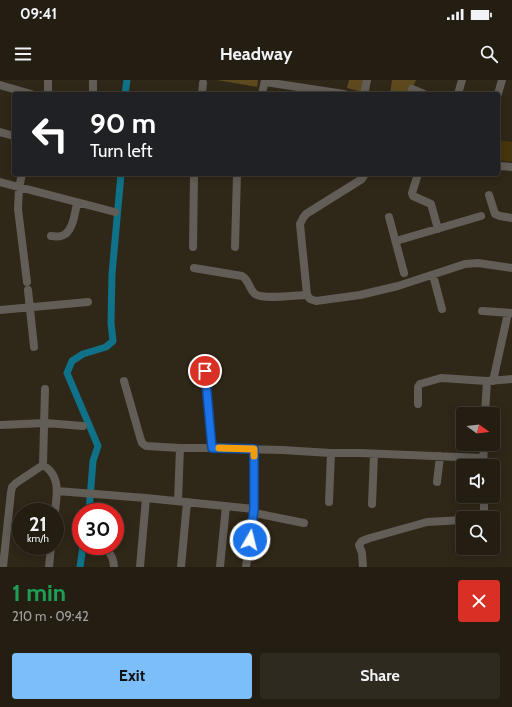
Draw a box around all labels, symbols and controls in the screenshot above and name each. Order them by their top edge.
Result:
text: 09:41 [20,5,57,23]
icon: menu [12,43,34,65]
text: Headway [220,43,292,65]
icon: search [478,43,500,65]
text: 90 m [90,106,156,140]
icon: left [24,108,76,160]
text: Turn left [90,140,153,162]
pin [188,354,222,388]
icon: arrive [194,360,216,382]
north arrow [456,407,500,451]
map controls [456,407,500,555]
button: sound [456,459,500,503]
speed limit sign: 30 [72,503,124,555]
button: search [456,511,500,555]
text: 21 [29,512,47,536]
position arrow [229,519,271,561]
text: km/h [27,532,49,545]
text: 1 min [12,578,66,607]
button: close [458,580,500,622]
text: 210 m · 09:42 [12,608,89,624]
button: Exit [12,653,252,699]
button: Share [260,653,500,699]

